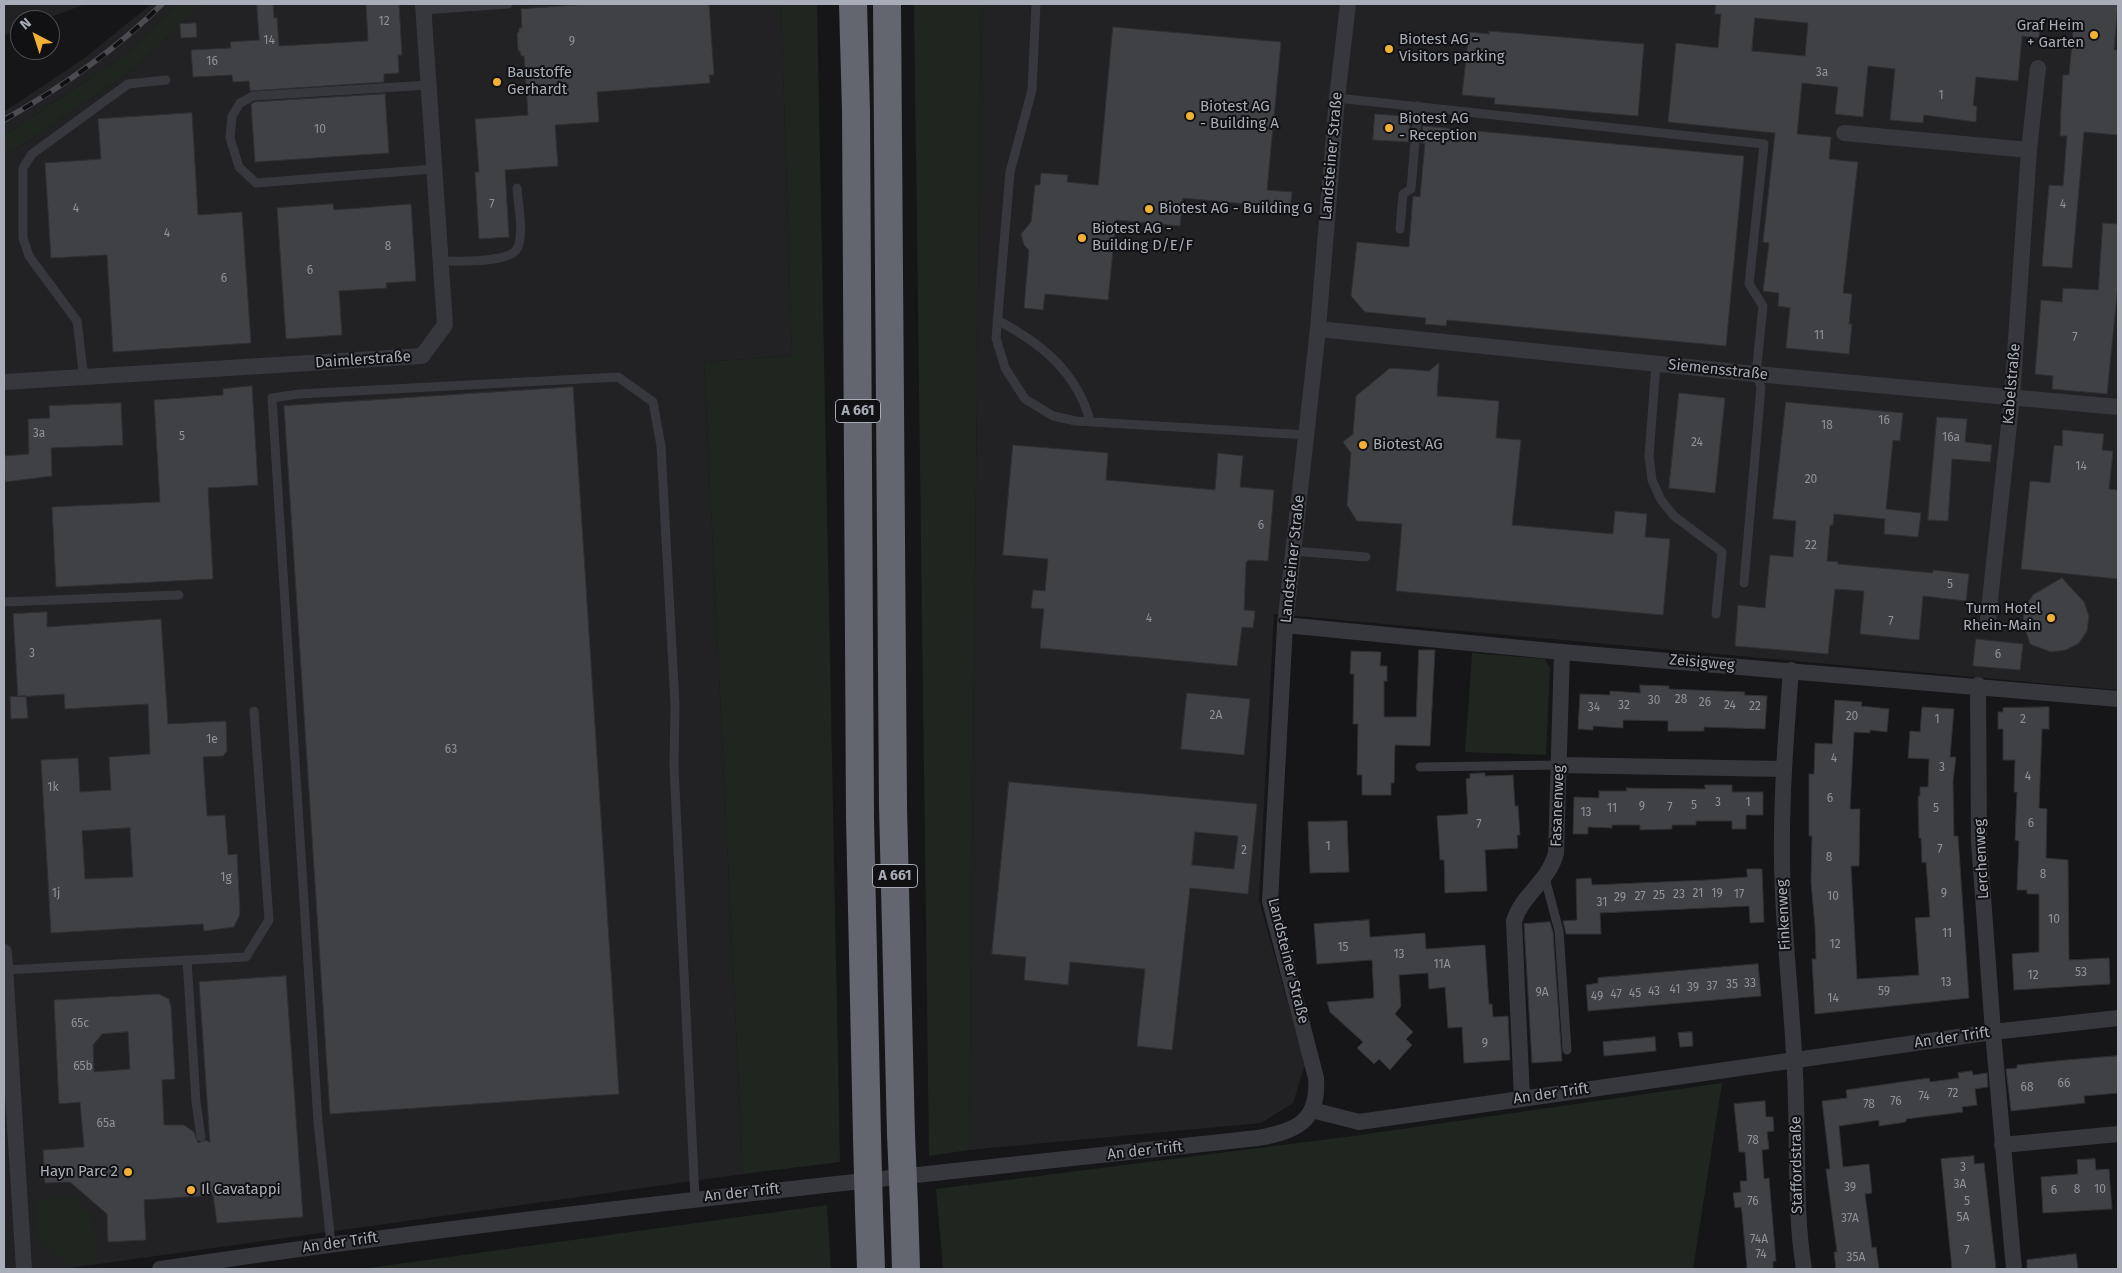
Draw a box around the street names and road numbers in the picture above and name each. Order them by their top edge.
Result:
street label: Landsteiner Straße [1317,91,1347,221]
street label: Kabelstraße [1999,343,2025,425]
street label: Daimlerstraße [315,348,411,372]
street label: Siemensstraße [1667,356,1769,384]
road number: A 661 [836,400,880,422]
street label: Landsteiner Straße [1277,494,1309,624]
street label: Zeisigweg [1669,651,1735,675]
street label: Fasanenweg [1548,765,1568,847]
street label: Lerchenweg [1971,818,1993,900]
road number: A 661 [872,864,918,888]
street label: Finkenweg [1773,879,1795,951]
street label: Landsteiner Straße [1264,896,1312,1026]
street label: An der Trift [1913,1024,1991,1052]
street label: An der Trift [1512,1080,1590,1108]
street label: Staffordstraße [1787,1116,1807,1214]
street label: An der Trift [1106,1138,1184,1164]
street label: An der Trift [703,1180,781,1206]
street label: An der Trift [301,1229,379,1257]

